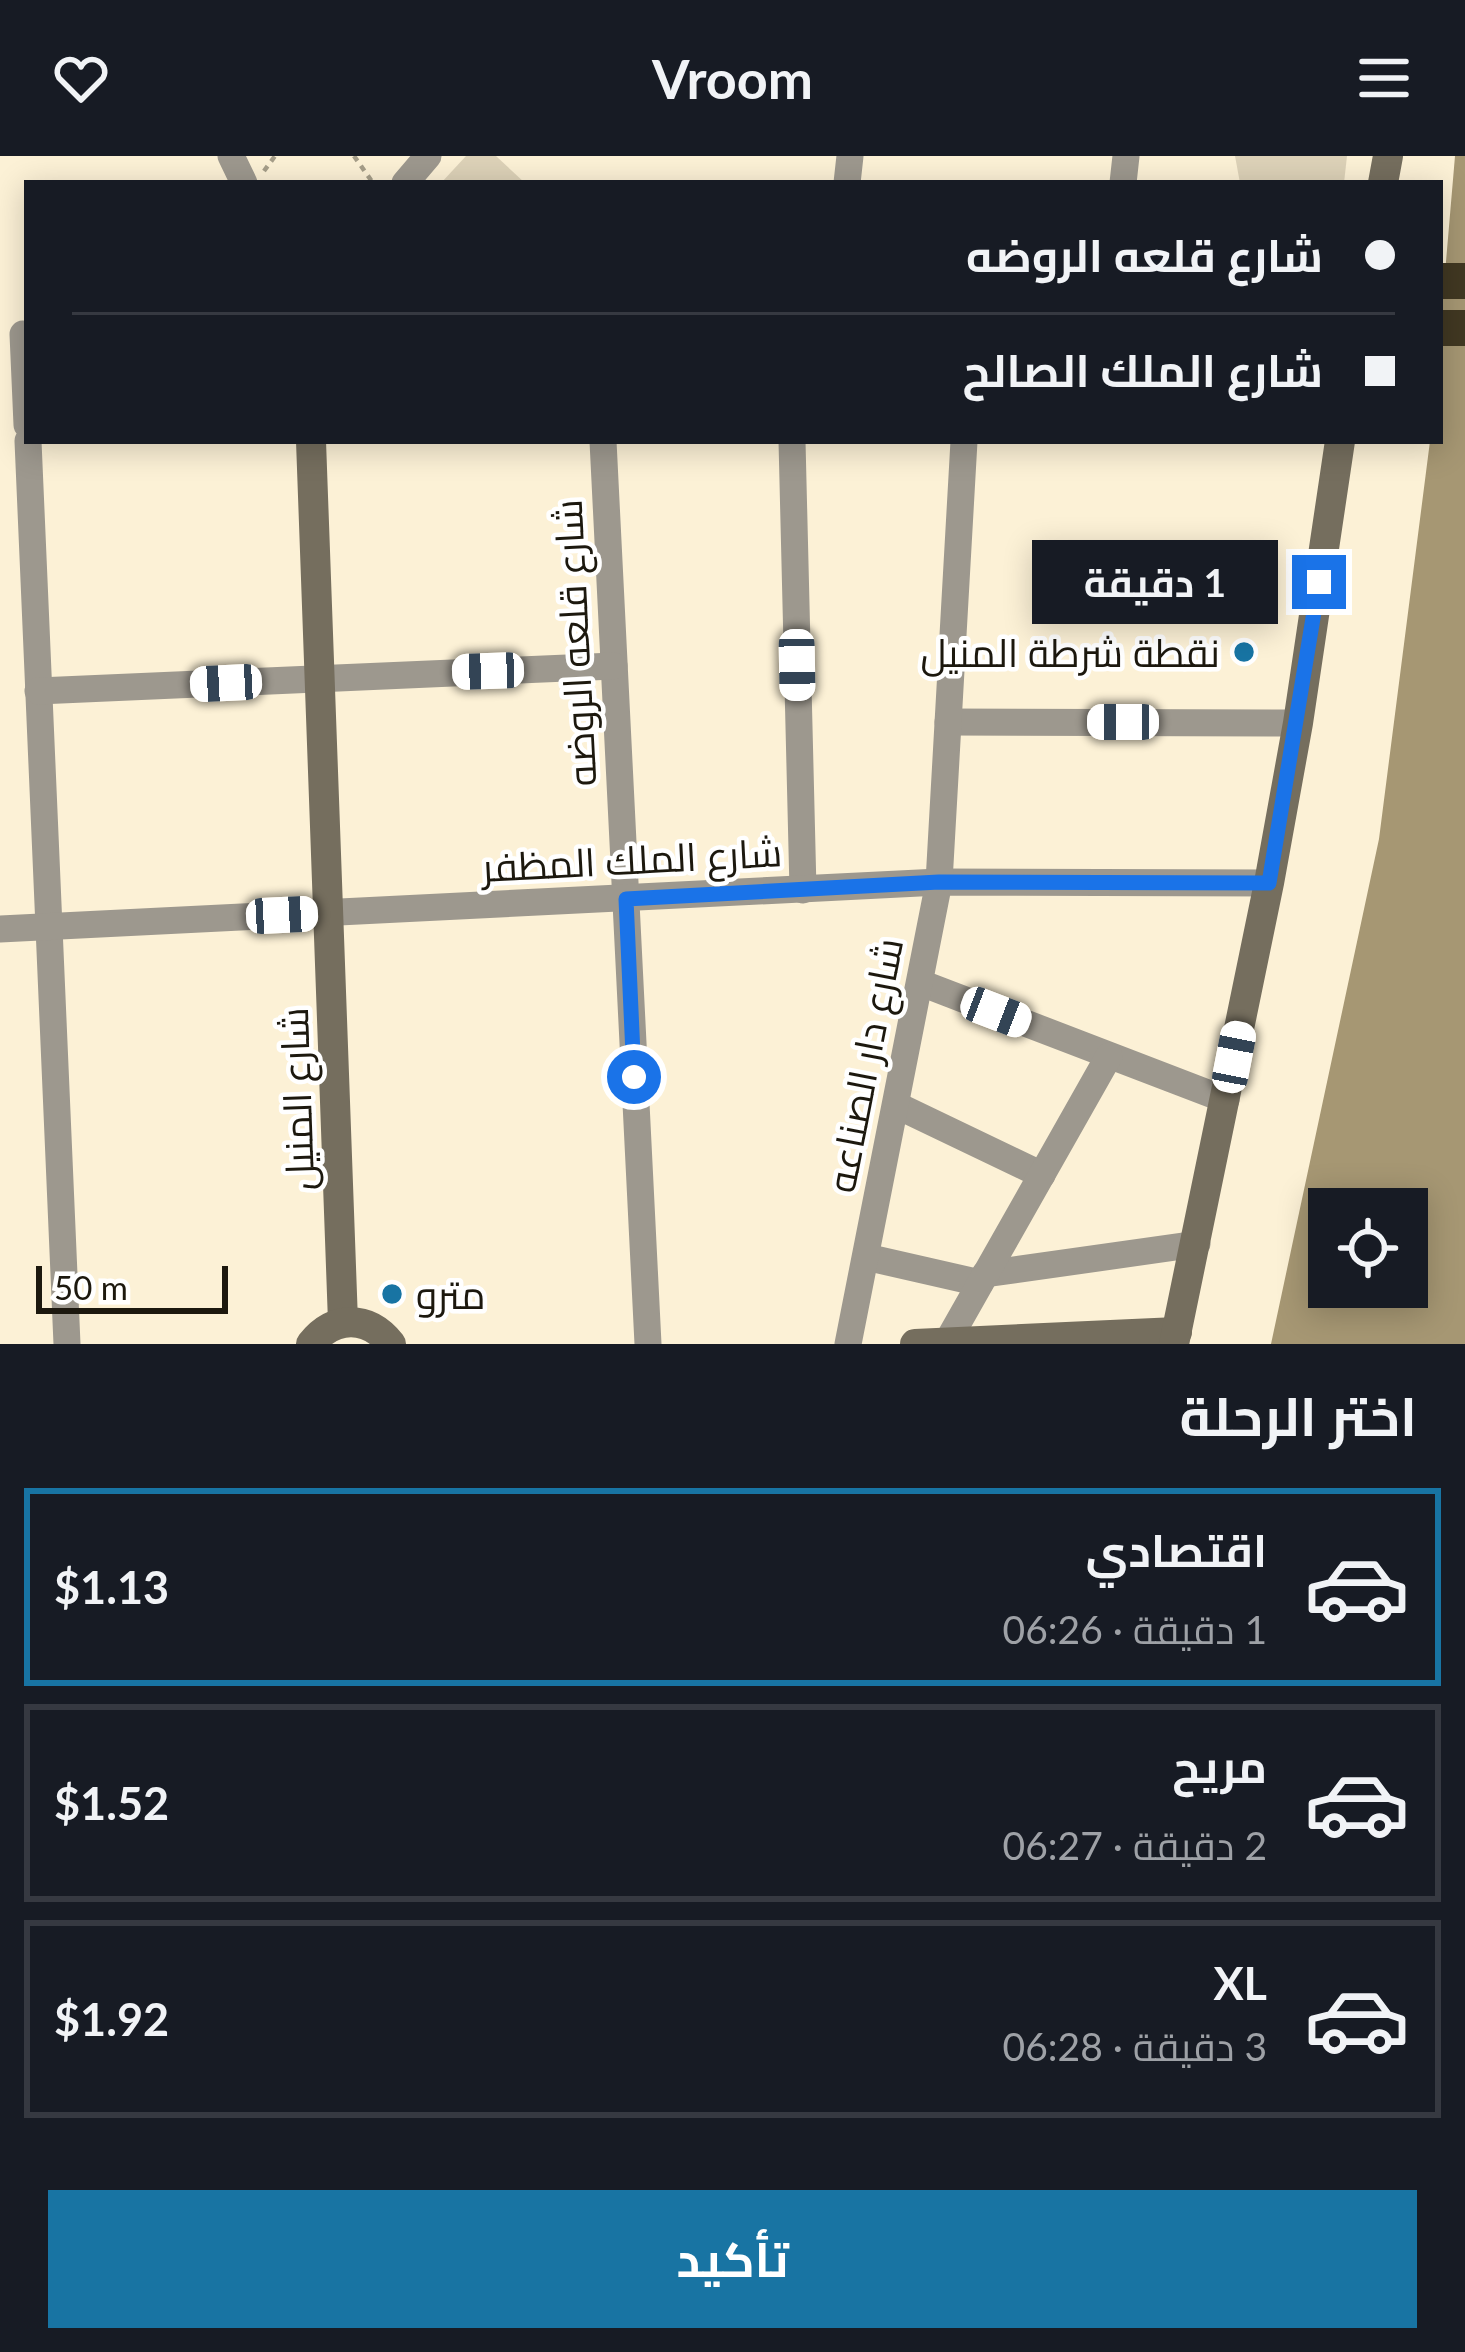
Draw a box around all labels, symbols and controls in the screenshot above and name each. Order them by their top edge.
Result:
icon: heart [48,45,114,111]
icon: menu [1351,45,1417,111]
text: Vroom [652,46,813,111]
text: شارع قلعه الروضه [966,228,1323,282]
text: شارع الملك الصالح [963,343,1323,397]
street label: شارع قلعه الروضه [544,498,609,788]
callout: 1 دقيقة [1031,540,1277,624]
route end [1292,555,1346,609]
text: 1 دقيقة [1084,559,1226,605]
car [778,629,816,701]
place label: نقطة شرطة المنيل [920,629,1220,677]
marker: نقطة شرطة المنيل [1231,639,1257,665]
car [451,652,525,690]
car [189,663,263,703]
car [1087,704,1159,740]
street label: شارع الملك المظفر [479,828,783,895]
car [245,895,319,935]
street label: شارع دار الصناعه [817,934,916,1197]
car [956,982,1036,1042]
street label: شارع المنيل [270,1006,327,1191]
car [1209,1018,1259,1096]
route start [607,1050,661,1104]
map controls [1308,1188,1428,1308]
button: locate [1308,1188,1428,1308]
scale bar [36,1260,228,1313]
text: 50 m [54,1267,128,1307]
place label: مترو [416,1271,485,1318]
marker: مترو [379,1281,405,1307]
text: اختر الرحلة [1179,1383,1417,1448]
text: اقتصادي [1086,1523,1267,1577]
icon: car [1303,1533,1411,1641]
text: $1.13 [54,1560,169,1614]
text: 1 دقيقة · 06:26 [1003,1606,1267,1652]
text: مريح [1172,1739,1267,1793]
icon: car [1303,1749,1411,1857]
text: $1.52 [54,1776,169,1830]
text: 2 دقيقة · 06:27 [1003,1822,1267,1868]
text: XL [1213,1956,1267,2010]
icon: car [1303,1965,1411,2073]
text: $1.92 [54,1992,169,2046]
text: 3 دقيقة · 06:28 [1003,2023,1267,2069]
button: تأكيد [48,2190,1417,2328]

